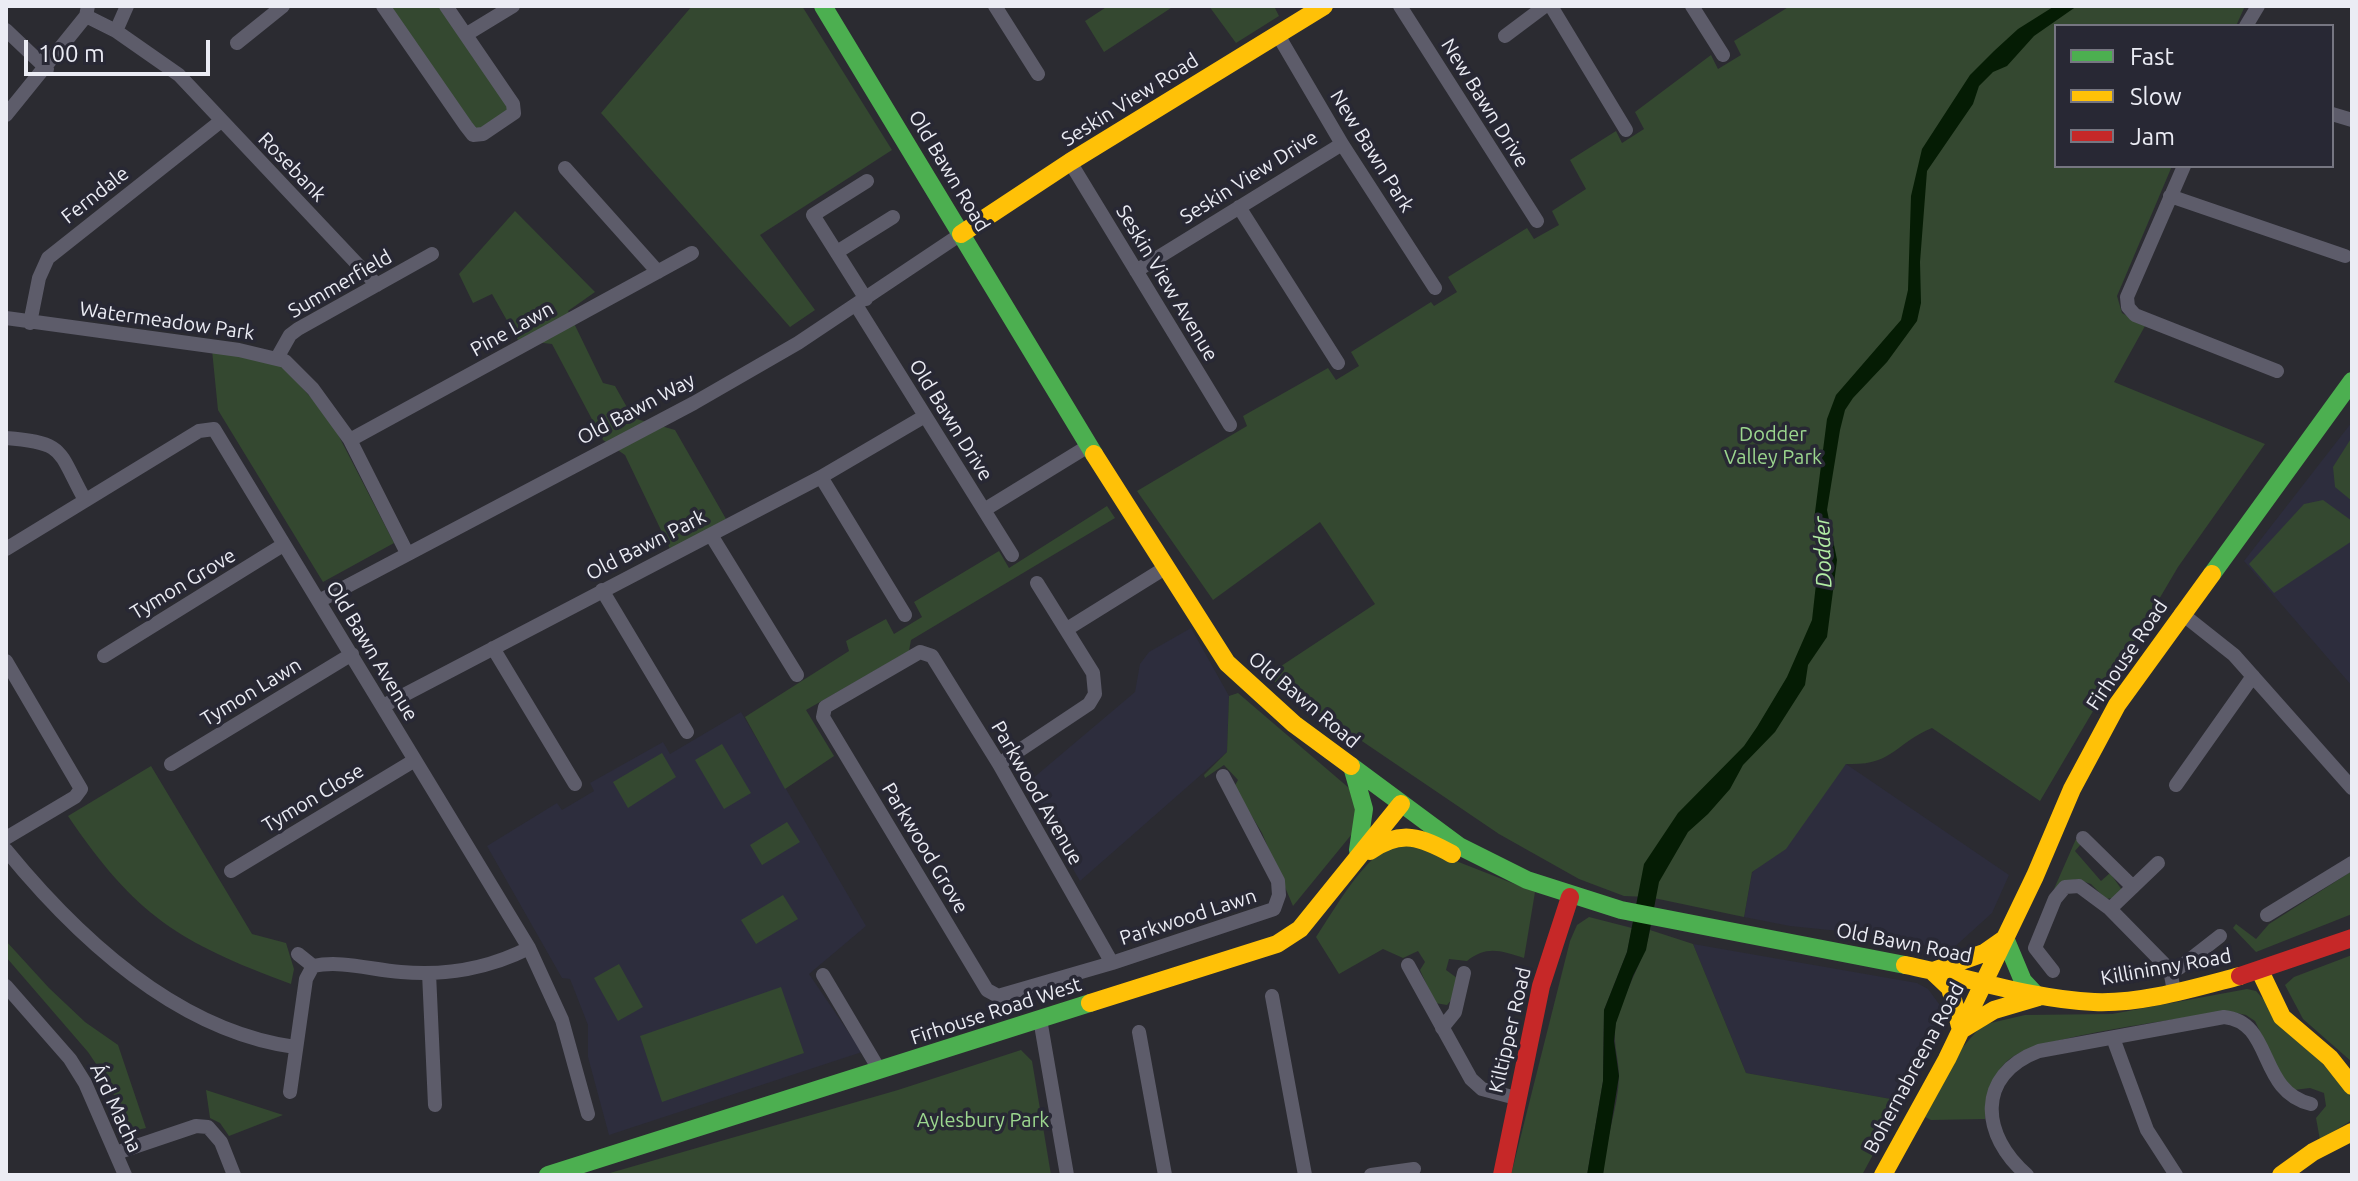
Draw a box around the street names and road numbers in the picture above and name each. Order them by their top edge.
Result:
street label: New Bawn Drive [1436,34,1534,172]
street label: Seskin View Road [1057,48,1203,152]
street label: New Bawn Park [1325,85,1419,217]
street label: Old Bawn Road [903,106,995,236]
street label: Seskin View Drive [1176,125,1322,229]
street label: Rosebank [253,127,331,207]
street label: Ferndale [57,161,133,229]
street label: Seskin View Avenue [1111,201,1223,365]
street label: Summerfield [284,245,396,323]
street label: Pine Lawn [466,296,558,362]
street label: Watermeadow Park [78,297,256,345]
street label: Old Bawn Drive [904,355,998,485]
street label: Old Bawn Way [573,368,699,450]
street label: Old Bawn Park [582,505,710,585]
street label: Tymon Grove [126,543,240,625]
street label: Old Bawn Avenue [321,577,423,725]
street label: Firhouse Road [2081,595,2173,715]
street label: Old Bawn Road [1244,647,1364,753]
street label: Tymon Lawn [196,653,306,731]
street label: Parkwood Avenue [986,717,1088,869]
street label: Tymon Close [258,758,368,838]
street label: Parkwood Grove [877,778,973,918]
street label: Parkwood Lawn [1117,884,1259,950]
street label: Old Bawn Road [1834,918,1974,968]
street label: Killininny Road [2099,944,2233,990]
street label: Kiltipper Road [1484,965,1536,1095]
street label: Firhouse Road West [908,972,1084,1050]
street label: Bohernabreena Road [1859,979,1969,1157]
street label: Árd Macha [85,1060,147,1156]

